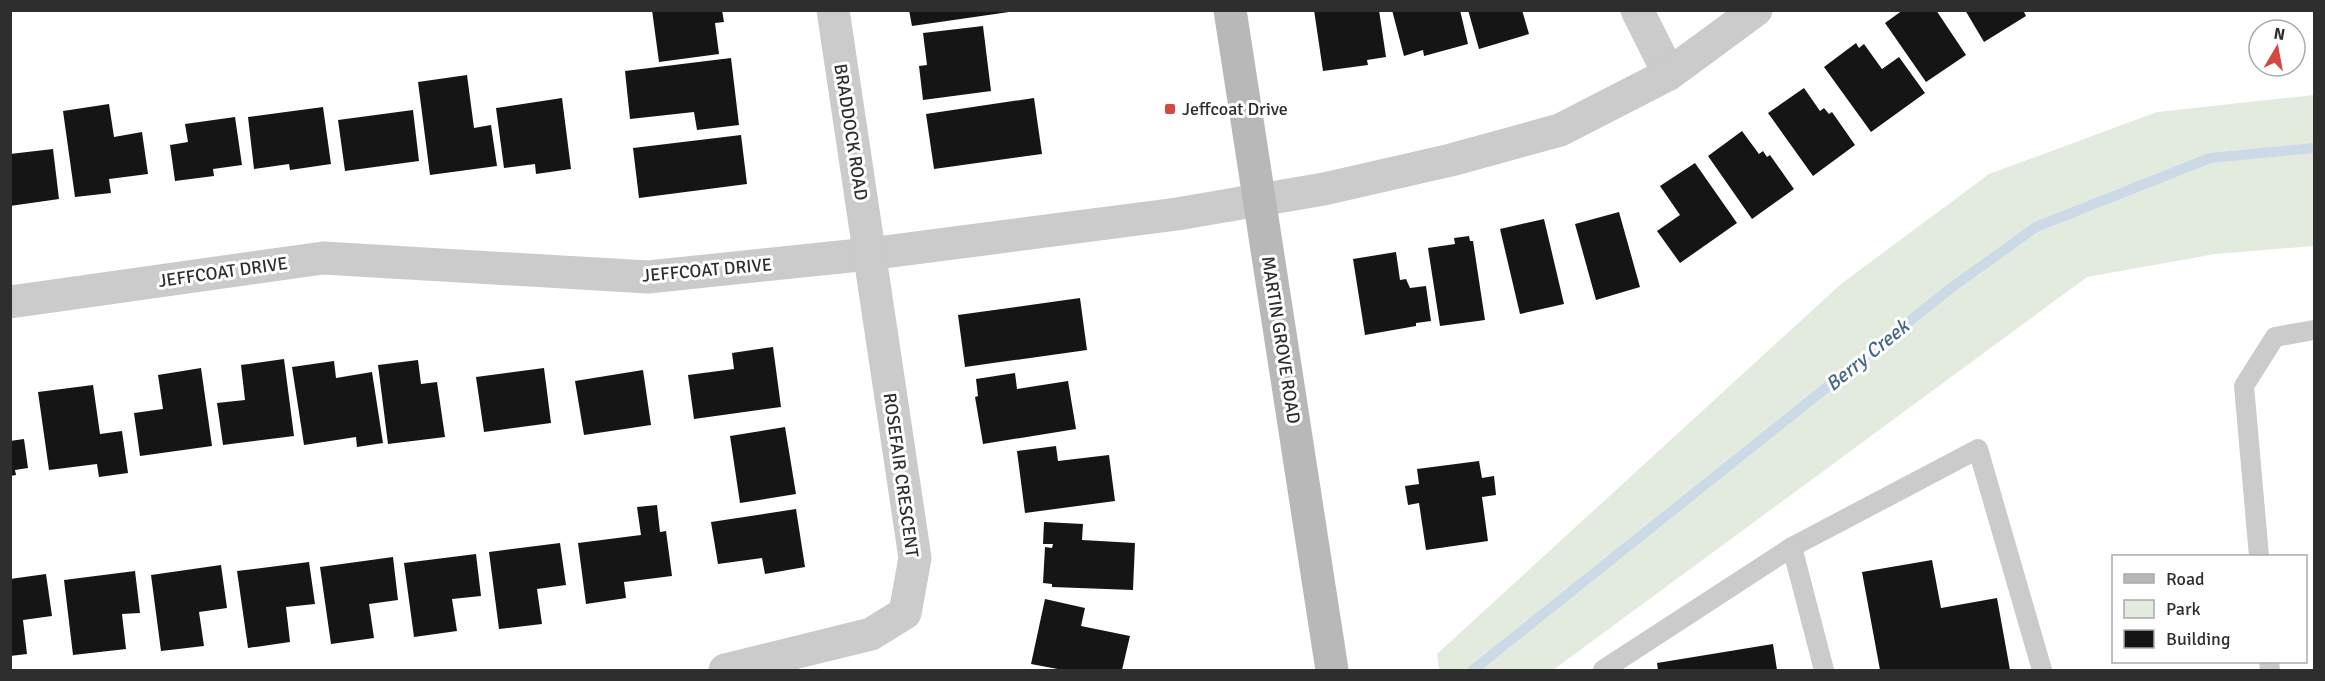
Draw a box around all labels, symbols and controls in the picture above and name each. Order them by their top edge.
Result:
north arrow [2247,18,2307,78]
text: N [2272,23,2287,45]
street label: BRADDOCK ROAD [829,62,873,202]
place label: Jeffcoat Drive [1182,98,1288,120]
marker: Jeffcoat Drive [1163,102,1177,116]
street label: JEFFCOAT DRIVE [157,252,289,292]
street label: JEFFCOAT DRIVE [641,253,773,287]
street label: MARTIN GROVE ROAD [1257,255,1305,425]
water label: Berry Creek [1820,313,1916,397]
street label: ROSEFAIR CRESCENT [879,391,923,559]
legend [2112,555,2307,663]
text: Road [2166,568,2205,590]
text: Park [2166,598,2201,620]
text: Building [2166,628,2230,650]

